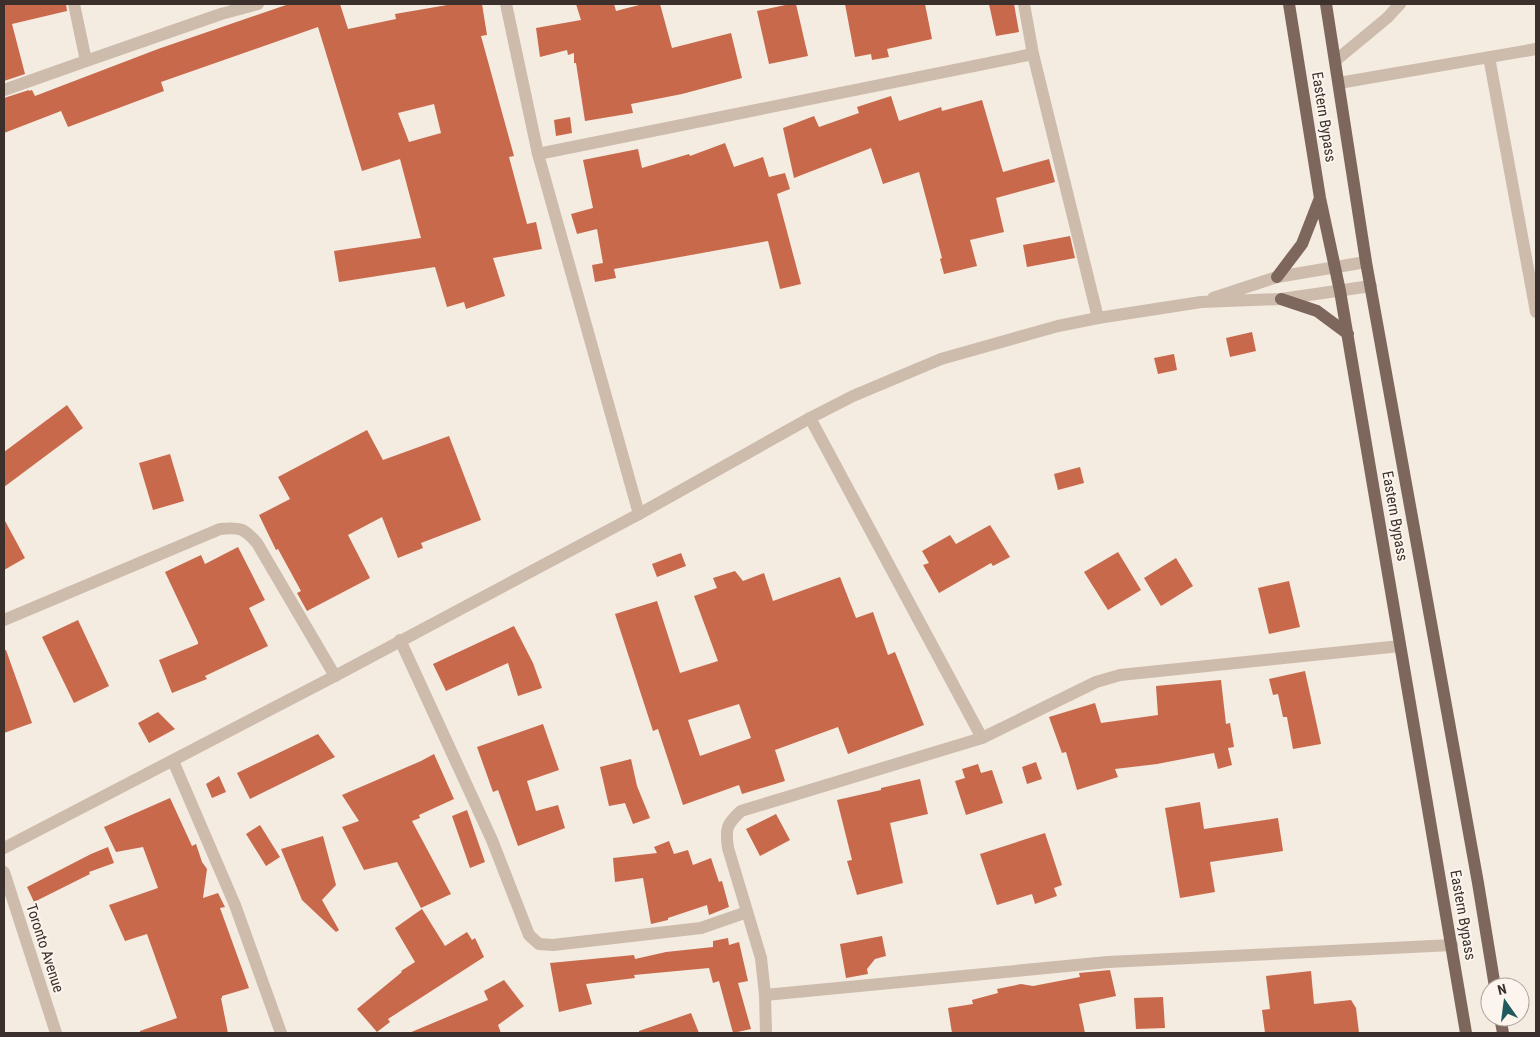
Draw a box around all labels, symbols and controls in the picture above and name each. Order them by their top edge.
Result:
street label: Eastern Bypass [1308,71,1340,163]
street label: Eastern Bypass [1378,470,1412,562]
street label: Eastern Bypass [1446,869,1480,961]
street label: Toronto Avenue [22,901,68,995]
north arrow [1480,977,1530,1027]
text: N [1496,981,1508,998]

